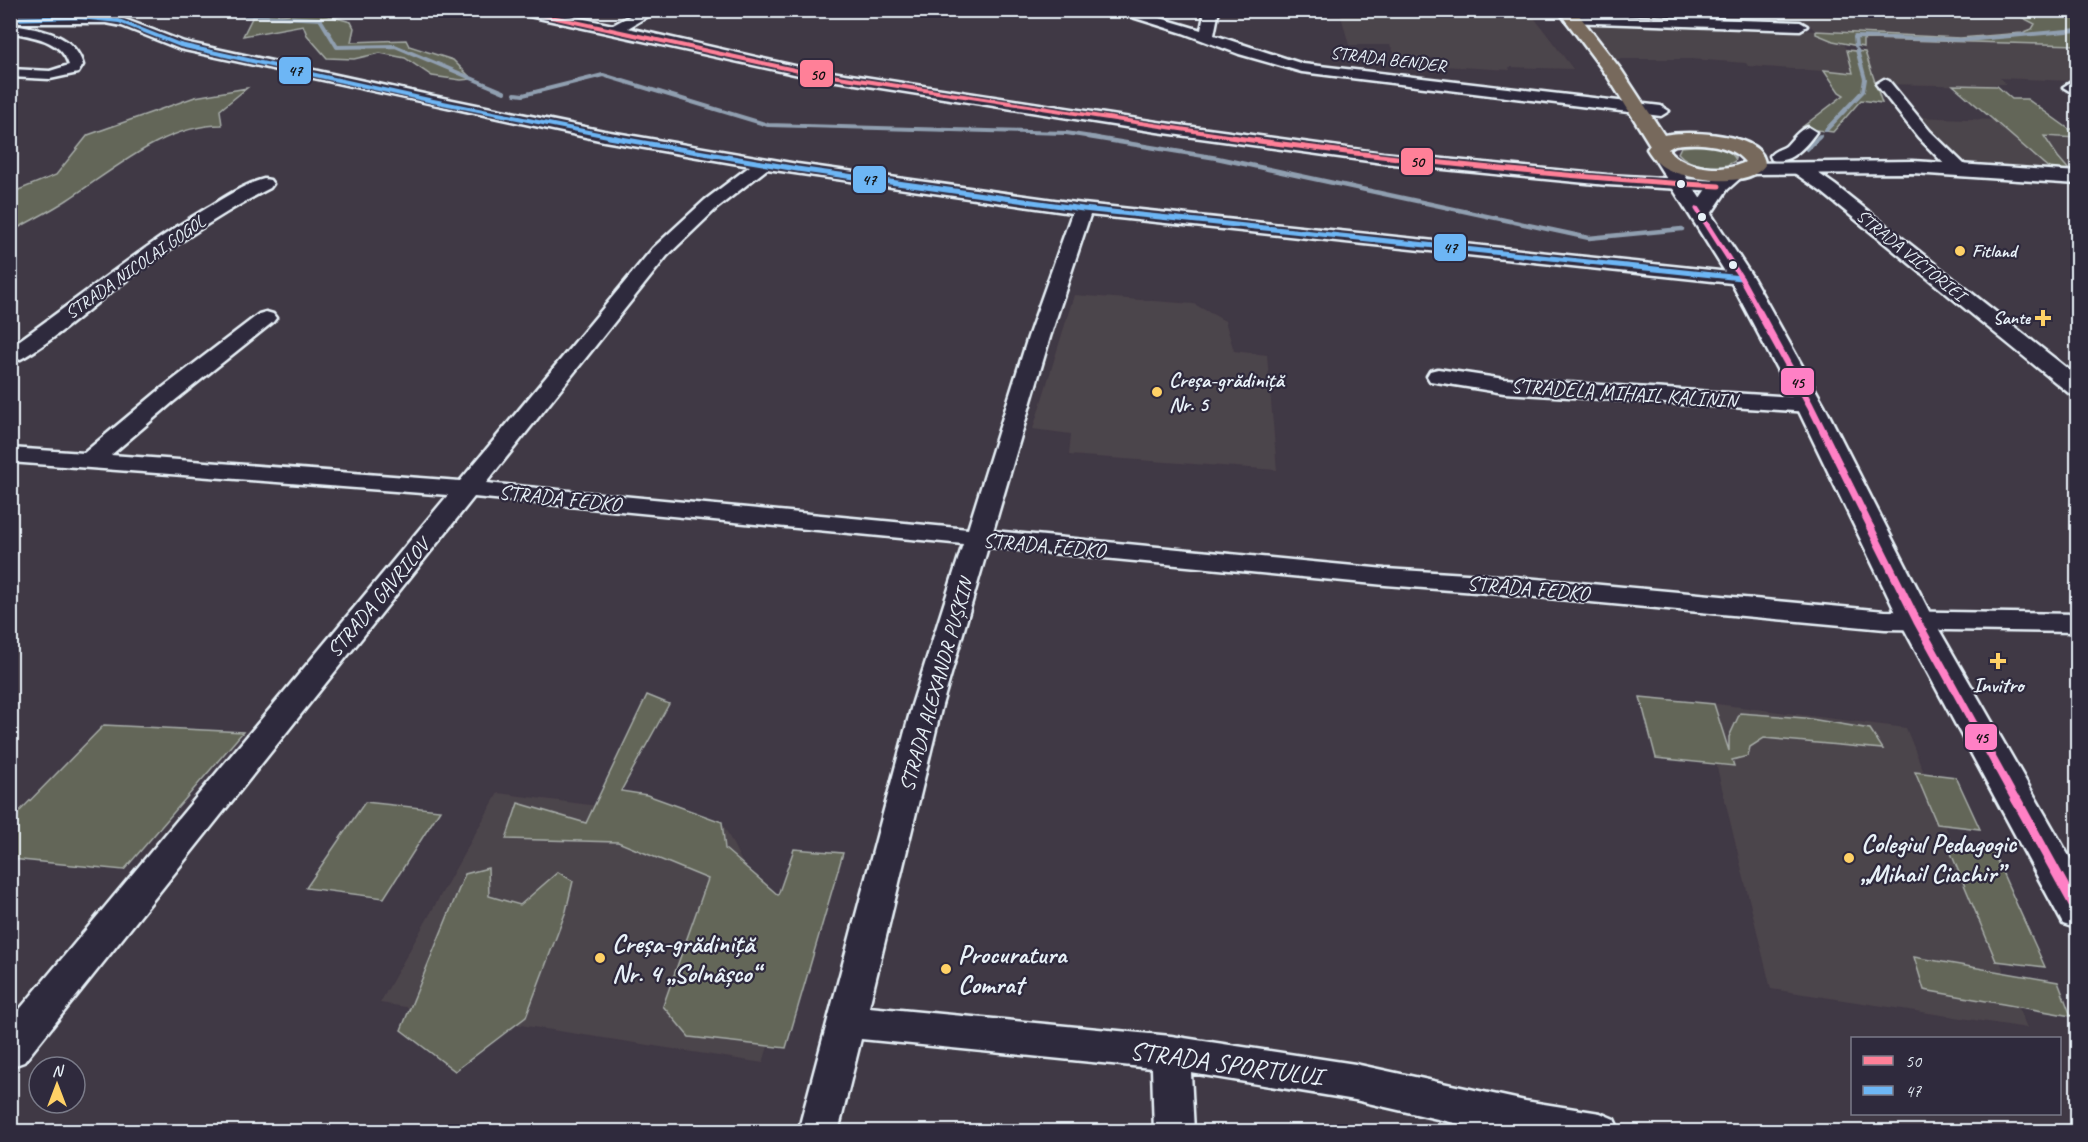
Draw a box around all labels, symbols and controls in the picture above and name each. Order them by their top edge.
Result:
street label: STRADA BENDER [1329,41,1449,77]
line badge: 47 [278,56,312,85]
line badge: 50 [799,59,834,88]
text: 47 [288,61,304,81]
text: 50 [810,65,826,85]
line badge: 50 [1400,147,1434,176]
text: 50 [1410,152,1426,172]
line badge: 47 [852,165,887,194]
text: 47 [862,170,878,190]
unlabelled marker [1675,178,1687,190]
street label: STRADA VICTORIEI [1852,204,1973,308]
street label: STRADA NICOLAI GOGOL [61,210,210,324]
unlabelled marker [1696,211,1708,223]
line badge: 47 [1433,233,1467,262]
text: 47 [1443,238,1459,258]
place label: Fitland [1972,240,2019,262]
marker: Fitland [1953,244,1967,258]
unlabelled marker [1727,259,1739,271]
place label: Sante [1993,307,2032,329]
marker: Sante [2034,309,2052,327]
place label: Creșa-grădiniță Nr. 5 [1169,367,1286,417]
line badge: 45 [1780,367,1815,396]
street label: STRADELA MIHAIL KALININ [1510,372,1741,414]
text: 45 [1790,373,1806,393]
marker: Creșa-grădiniță Nr. 5 [1150,385,1164,399]
street label: STRADA FEDKO [498,479,625,518]
street label: STRADA FEDKO [982,527,1109,564]
street label: STRADA GAVRILOV [321,531,437,662]
street label: STRADA FEDKO [1466,570,1593,607]
street label: STRADA ALEXANDR PUȘKIN [893,573,980,794]
marker: Invitro [1989,652,2007,670]
place label: Invitro [1972,672,2026,698]
line badge: 45 [1964,723,1998,751]
text: 45 [1974,728,1990,748]
place label: Colegiul Pedagogic „Mihail Ciachir” [1861,827,2018,890]
marker: Colegiul Pedagogic „Mihail Ciachir” [1842,851,1856,865]
place label: Creșa-grădiniță Nr. 4 „Solnâșco“ [612,927,765,990]
place label: Procuratura Comrat [958,938,1069,1001]
marker: Creșa-grădiniță Nr. 4 „Solnâșco“ [593,951,607,965]
marker: Procuratura Comrat [939,962,953,976]
street label: STRADA SPORTULUI [1128,1034,1329,1094]
legend [1851,1037,2061,1115]
text: 50 [1905,1050,1923,1072]
north arrow [27,1055,87,1115]
text: N [52,1061,65,1081]
text: 47 [1905,1080,1922,1102]

